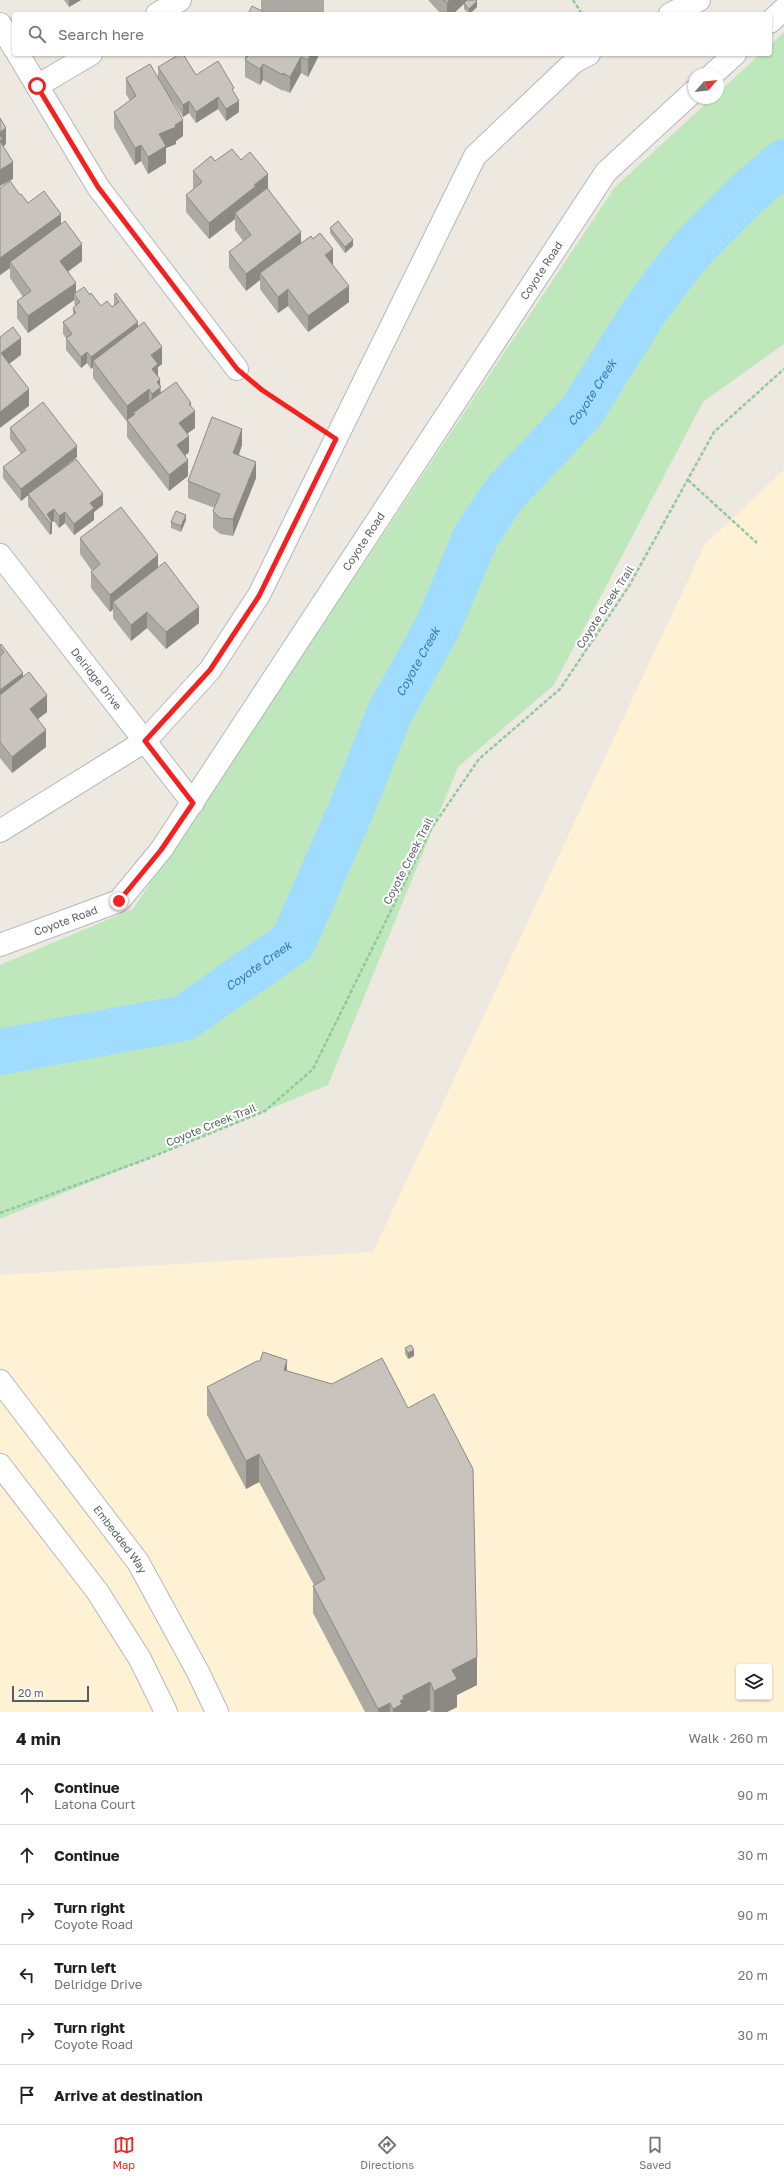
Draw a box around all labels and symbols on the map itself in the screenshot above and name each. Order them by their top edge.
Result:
north arrow [688,68,724,104]
route start [28,77,46,95]
street label: Coyote Road [517,239,565,302]
water label: Coyote Creek [564,355,620,429]
street label: Coyote Road [339,510,387,573]
street label: Coyote Creek Trail [573,563,636,651]
water label: Coyote Creek [392,623,444,699]
street label: Delridge Drive [69,645,125,712]
street label: Coyote Creek Trail [380,815,435,906]
route end [110,892,128,910]
street label: Coyote Road [32,903,99,938]
water label: Coyote Creek [222,937,295,994]
street label: Coyote Creek Trail [164,1100,258,1149]
street label: Embedded Way [91,1503,150,1575]
scale bar [12,1684,89,1703]

